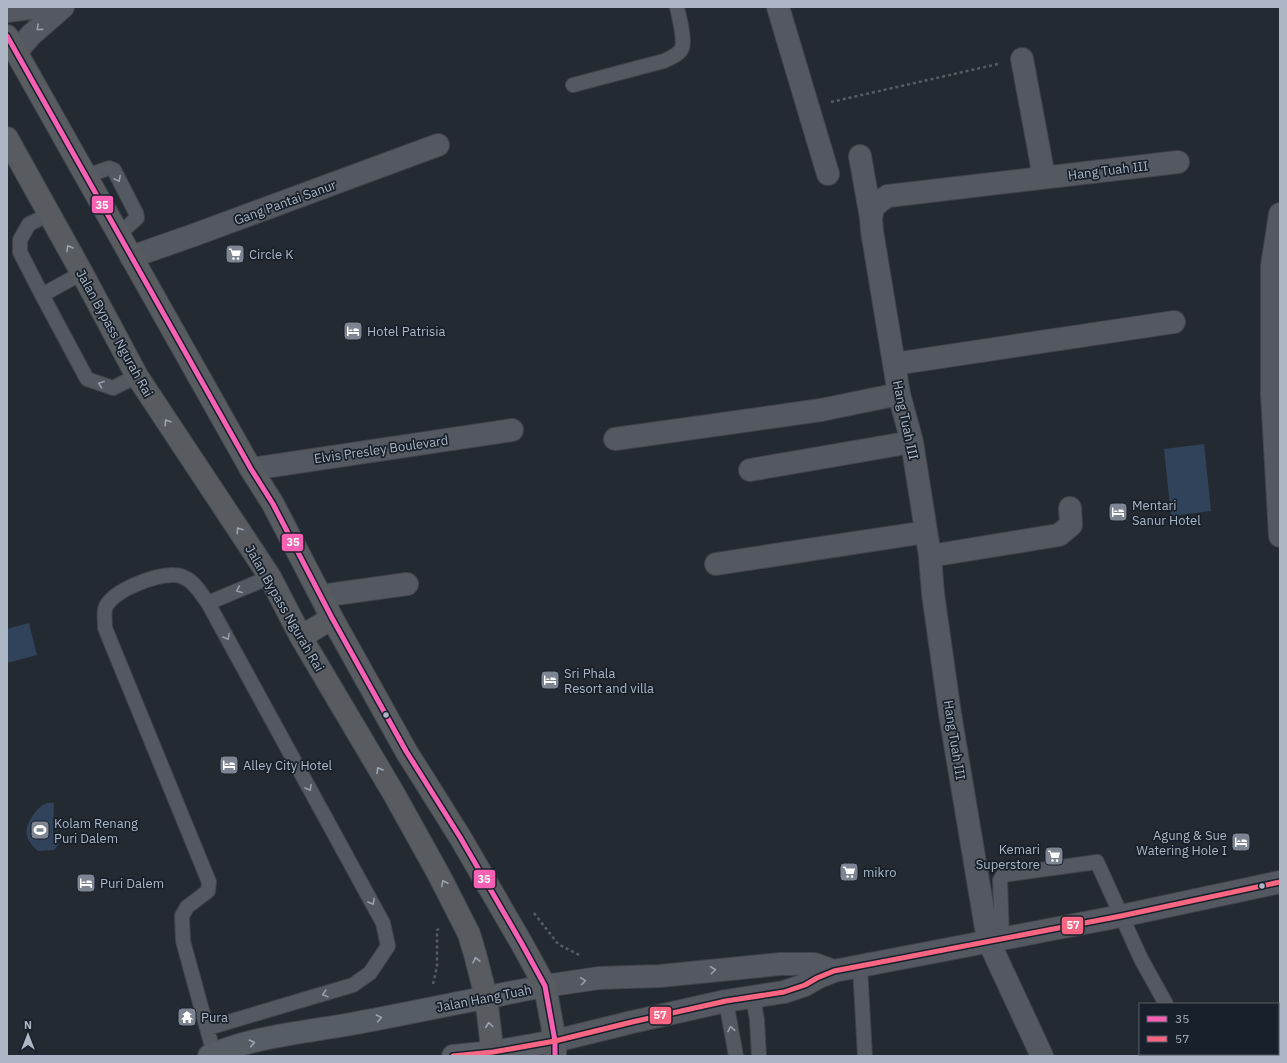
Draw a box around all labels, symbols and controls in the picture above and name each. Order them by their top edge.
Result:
one-way arrow [36,24,43,31]
street label: Hang Tuah III [1067,157,1149,184]
one-way arrow [114,174,121,182]
street label: Gang Pantai Sanur [232,176,339,229]
line badge: 35 [91,195,114,214]
text: 35 [95,198,109,212]
supermarket icon: Circle K [224,243,246,265]
one-way arrow [66,245,73,252]
place label: Circle K [249,246,294,263]
street label: Jalan Bypass Ngurah Rai [72,266,157,400]
hotel icon: Hotel Patrisia [342,320,364,342]
place label: Hotel Patrisia [367,323,446,340]
street label: Hang Tuah III [889,379,922,461]
one-way arrow [98,380,105,388]
one-way arrow [164,419,172,426]
street label: Elvis Presley Boulevard [313,432,449,467]
place label: Mentari Sanur Hotel [1132,497,1201,529]
hotel icon: Mentari Sanur Hotel [1107,501,1129,523]
one-way arrow [236,527,244,534]
line badge: 35 [281,533,304,552]
text: 35 [286,535,300,549]
street label: Jalan Bypass Ngurah Rai [241,542,328,675]
one-way arrow [235,585,242,593]
one-way arrow [222,633,229,640]
place label: Sri Phala Resort and villa [564,665,654,697]
hotel icon: Sri Phala Resort and villa [539,669,561,691]
street label: Hang Tuah III [940,699,969,781]
unlabelled marker [381,710,391,720]
hotel icon: Alley City Hotel [218,754,240,776]
place label: Alley City Hotel [243,757,333,774]
one-way arrow [377,767,384,774]
one-way arrow [305,783,312,791]
place label: Kolam Renang Puri Dalem [54,815,138,847]
sports icon: Kolam Renang Puri Dalem [29,819,51,841]
place label: Agung & Sue Watering Hole I [1136,827,1227,859]
hotel icon: Agung & Sue Watering Hole I [1230,831,1252,853]
place label: Kemari Superstore [976,841,1040,873]
supermarket icon: Kemari Superstore [1043,845,1065,867]
supermarket icon: mikro [838,861,860,883]
place label: mikro [863,864,896,881]
line badge: 35 [473,869,496,889]
hotel icon: Puri Dalem [75,872,97,894]
text: 35 [477,872,491,886]
place label: Puri Dalem [100,875,164,892]
one-way arrow [441,880,448,887]
unlabelled marker [1257,881,1267,891]
one-way arrow [367,897,374,905]
line badge: 57 [1061,916,1084,935]
text: 57 [1066,918,1080,932]
one-way arrow [473,956,481,963]
one-way arrow [710,966,716,975]
one-way arrow [580,977,586,986]
street label: Jalan Hang Tuah [435,981,533,1016]
one-way arrow [322,989,329,998]
legend [1139,1003,1279,1055]
temple icon: Pura [176,1006,198,1028]
line badge: 57 [649,1006,672,1025]
text: 57 [653,1008,667,1022]
place label: Pura [201,1009,228,1026]
text: 35 [1175,1011,1189,1026]
north arrow [8,1015,48,1055]
one-way arrow [376,1015,383,1023]
text: N [24,1018,32,1032]
one-way arrow [485,1022,494,1028]
one-way arrow [728,1025,736,1032]
text: 57 [1175,1031,1189,1046]
one-way arrow [249,1039,255,1047]

